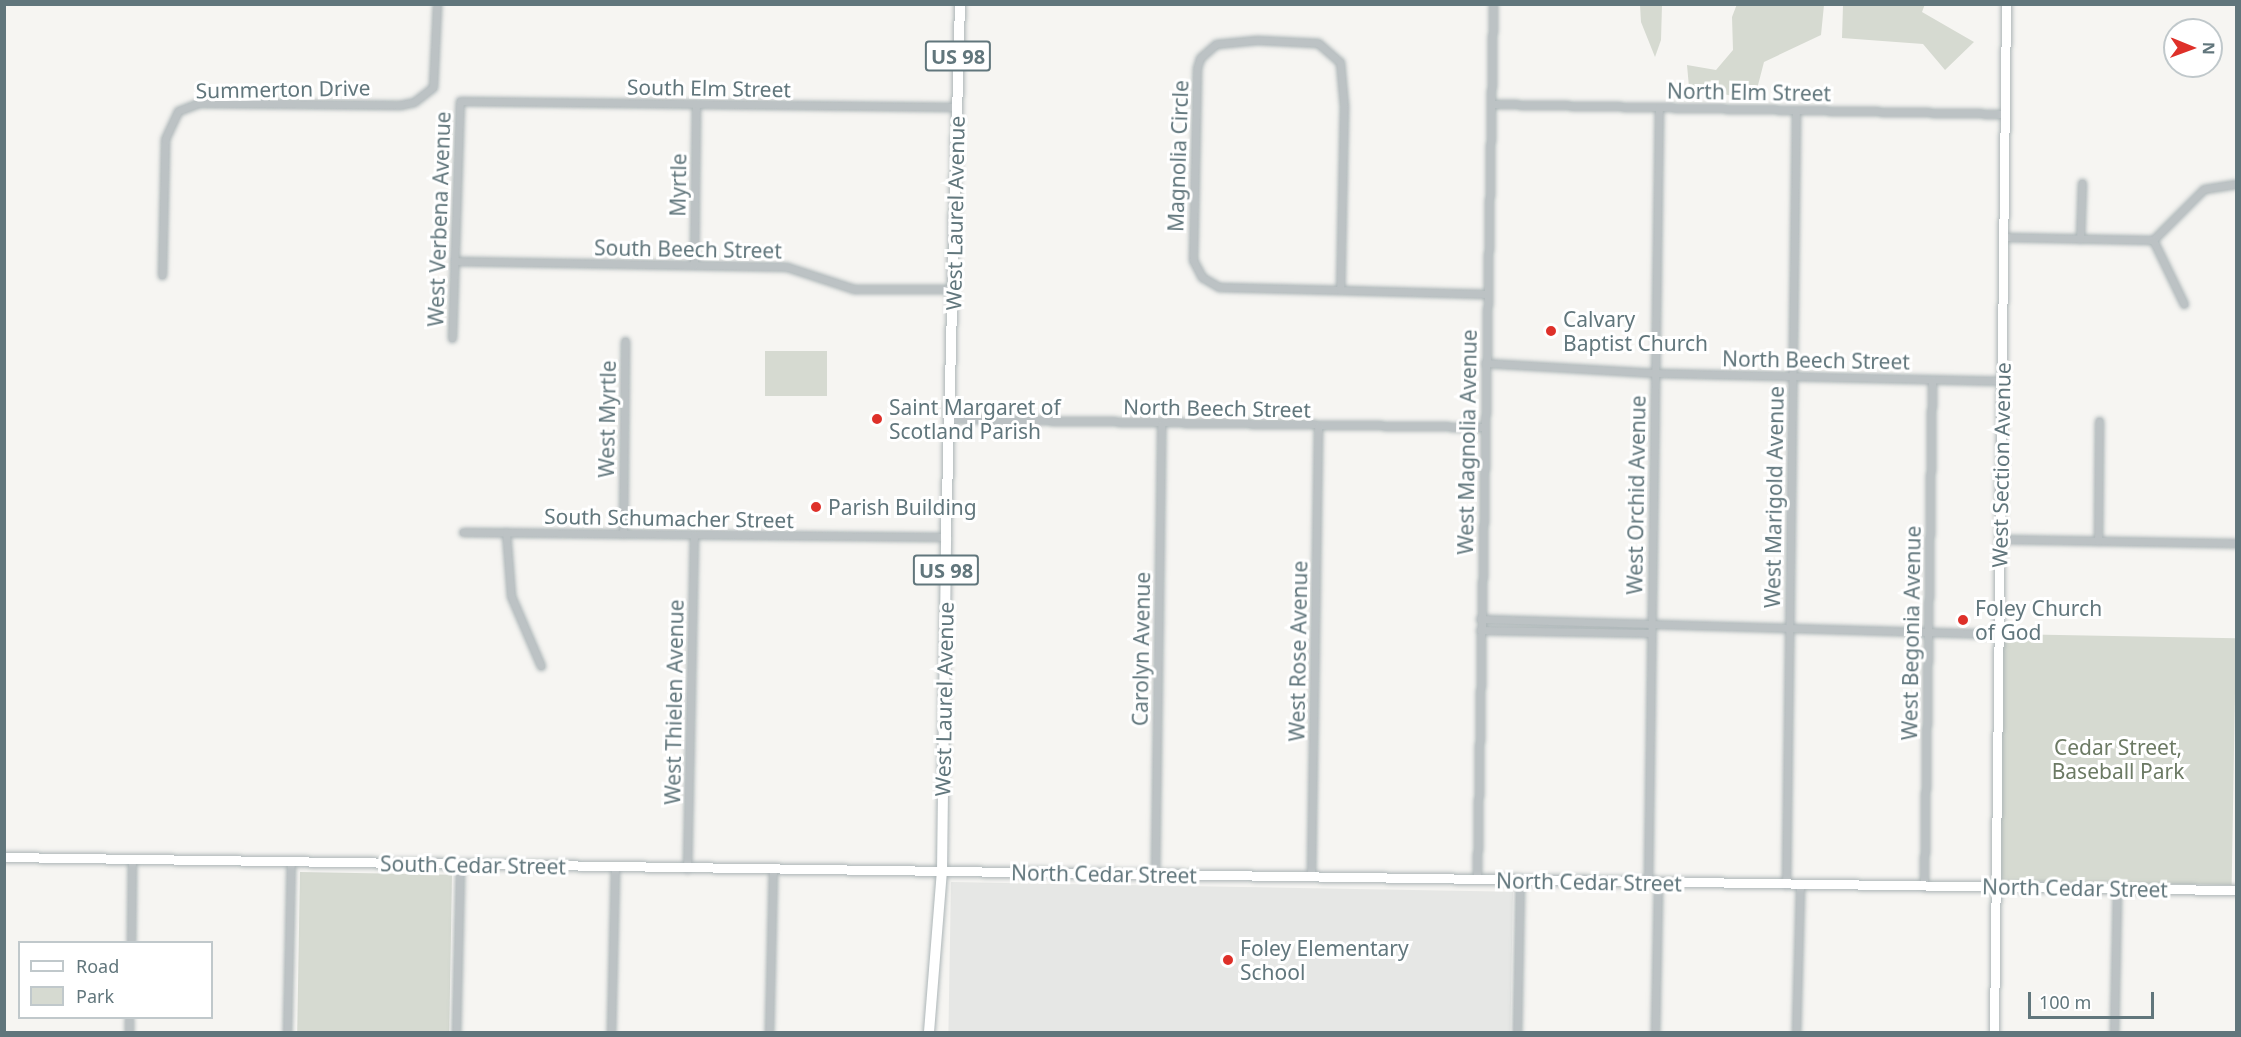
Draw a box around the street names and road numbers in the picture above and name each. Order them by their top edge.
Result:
road number: US 98 [924,39,992,73]
street label: South Elm Street [627,74,791,102]
street label: Summerton Drive [195,75,371,103]
street label: North Elm Street [1667,78,1831,106]
street label: Magnolia Circle [1163,80,1193,232]
street label: West Verbena Avenue [423,111,455,327]
street label: West Laurel Avenue [941,116,969,310]
street label: Myrtle [665,153,691,217]
street label: South Beech Street [594,235,782,263]
street label: West Magnolia Avenue [1452,329,1482,555]
street label: North Beech Street [1722,346,1910,374]
street label: West Myrtle [593,360,621,478]
street label: West Section Avenue [1987,362,2015,568]
street label: West Marigold Avenue [1759,386,1789,608]
street label: North Beech Street [1123,394,1311,422]
street label: West Orchid Avenue [1622,395,1650,595]
street label: South Schumacher Street [544,503,794,533]
street label: West Begonia Avenue [1897,526,1925,740]
road number: US 98 [912,553,980,587]
street label: West Rose Avenue [1284,560,1312,742]
street label: Carolyn Avenue [1127,572,1155,726]
street label: West Thielen Avenue [660,599,688,805]
street label: West Laurel Avenue [930,602,958,796]
street label: South Cedar Street [380,851,566,879]
street label: North Cedar Street [1011,860,1197,888]
street label: North Cedar Street [1496,868,1682,896]
street label: North Cedar Street [1982,874,2168,902]

